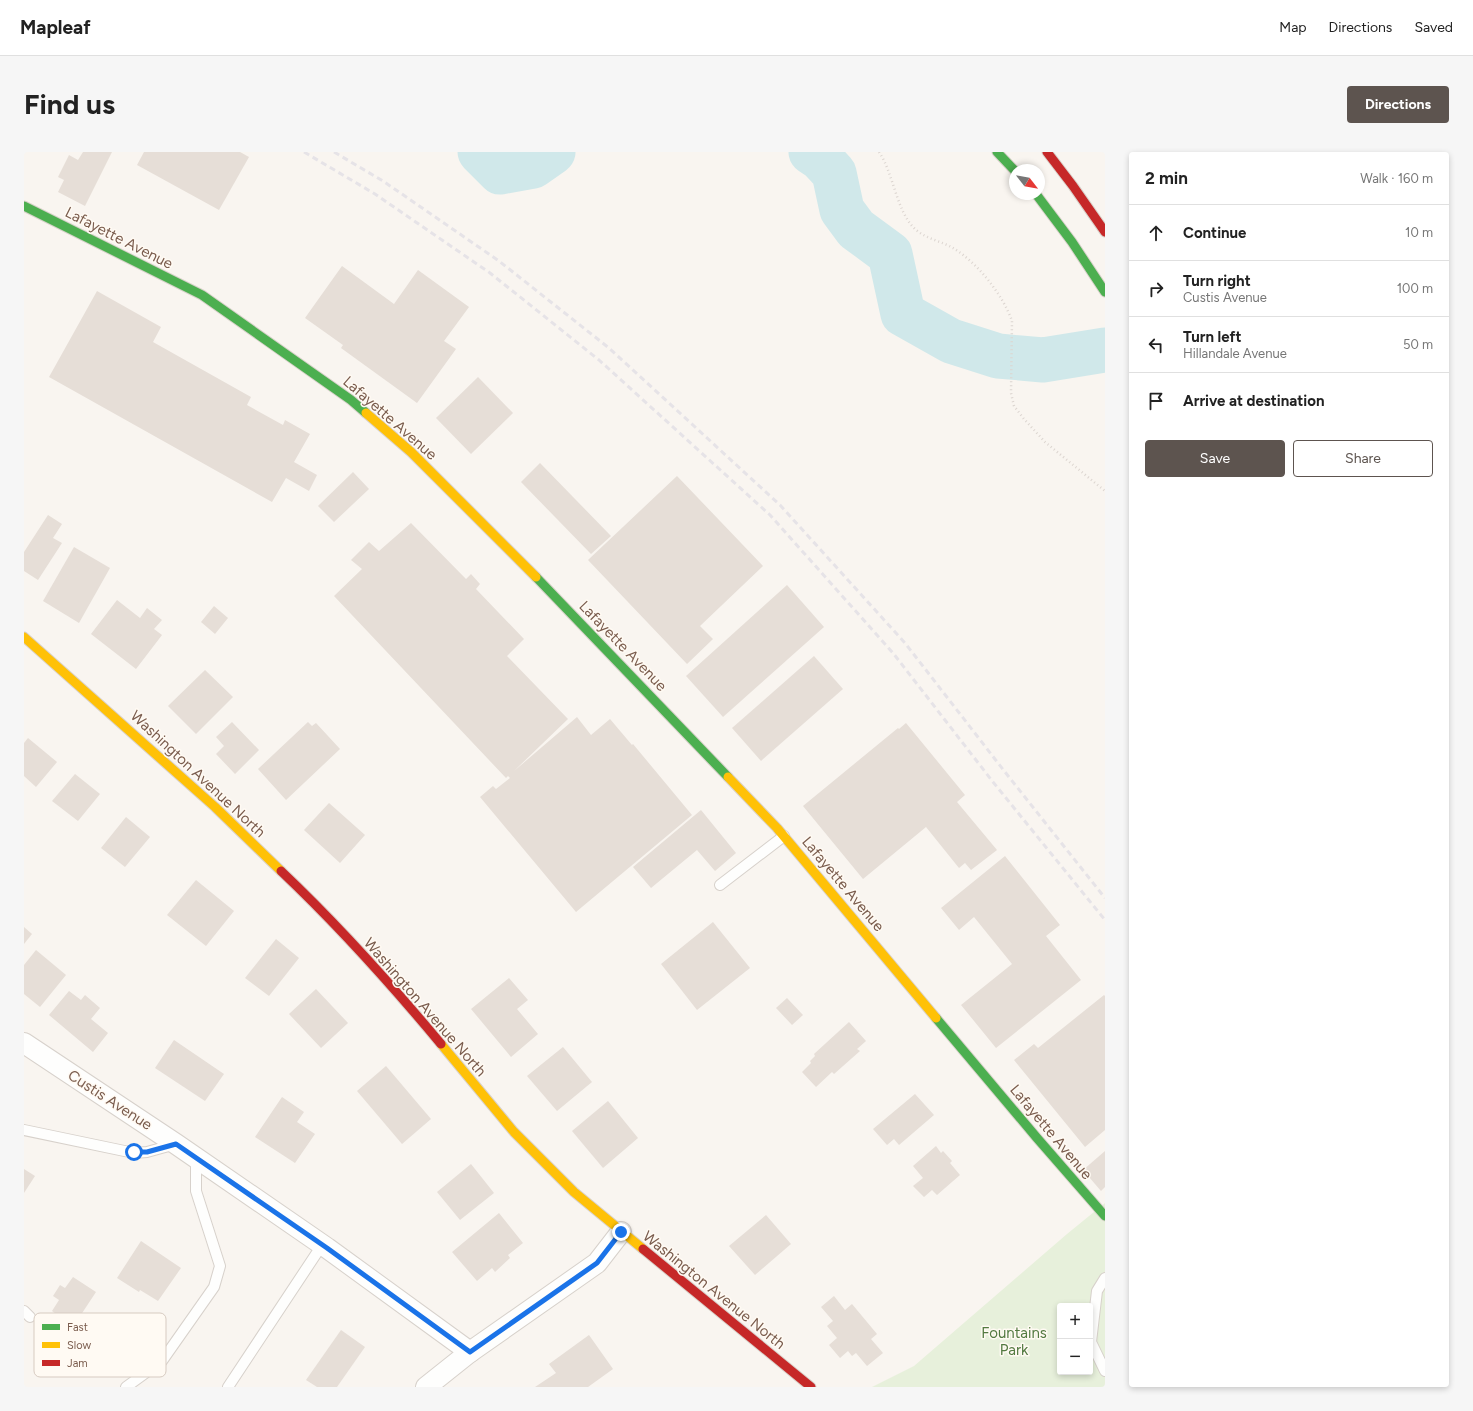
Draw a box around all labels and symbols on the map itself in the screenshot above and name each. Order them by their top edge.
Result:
north arrow [1009,164,1045,200]
street label: Lafayette Avenue [62,203,176,273]
street label: Lafayette Avenue [339,372,441,464]
street label: Lafayette Avenue [575,597,671,695]
street label: Washington Avenue North [127,707,269,841]
street label: Lafayette Avenue [798,833,888,935]
street label: Washington Avenue North [360,934,490,1080]
street label: Custis Avenue [65,1066,155,1134]
street label: Lafayette Avenue [1006,1081,1096,1183]
route start [125,1143,143,1161]
route end [612,1223,630,1241]
street label: Washington Avenue North [639,1227,789,1353]
legend [34,1313,166,1377]
text: Fast [67,1321,88,1334]
park label: Fountains Park [981,1324,1047,1359]
text: Slow [67,1339,91,1352]
text: Jam [67,1357,88,1370]

